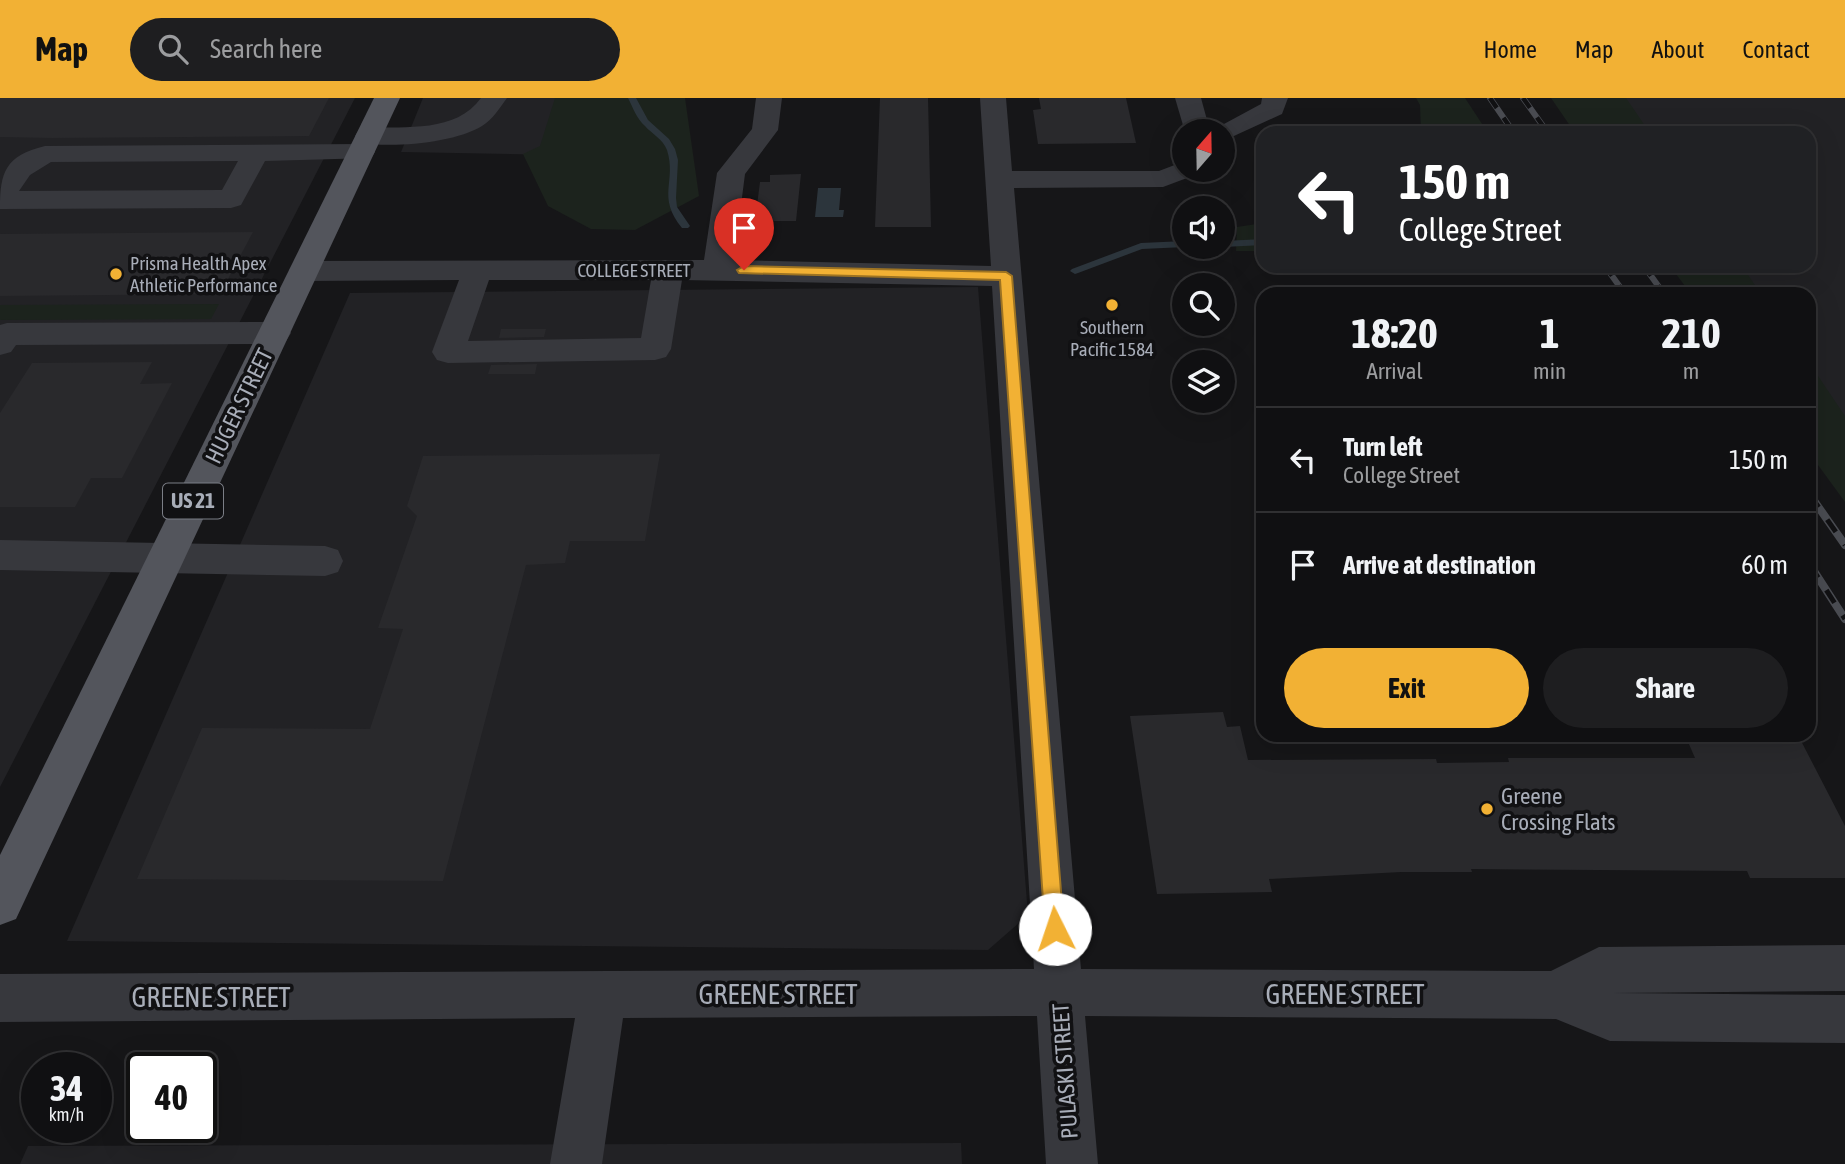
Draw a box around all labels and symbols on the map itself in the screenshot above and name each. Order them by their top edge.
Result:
north arrow [1172,119,1236,182]
pin [714,198,774,270]
place label: Prisma Health Apex Athletic Performance [130,252,277,296]
street label: COLLEGE STREET [577,259,691,281]
marker: Prisma Health Apex Athletic Performance [108,266,124,282]
marker: Southern Pacific 1584 [1104,297,1120,313]
place label: Southern Pacific 1584 [1070,316,1154,360]
street label: HUGER STREET [200,344,278,468]
road number: US 21 [163,484,223,518]
place label: Greene Crossing Flats [1501,783,1615,835]
marker: Greene Crossing Flats [1479,801,1495,817]
position arrow [1018,892,1092,966]
street label: GREENE STREET [698,978,858,1010]
street label: GREENE STREET [1265,978,1425,1010]
street label: GREENE STREET [131,981,291,1013]
street label: PULASKI STREET [1047,1002,1083,1140]
speed limit sign: 40 [126,1052,217,1143]

